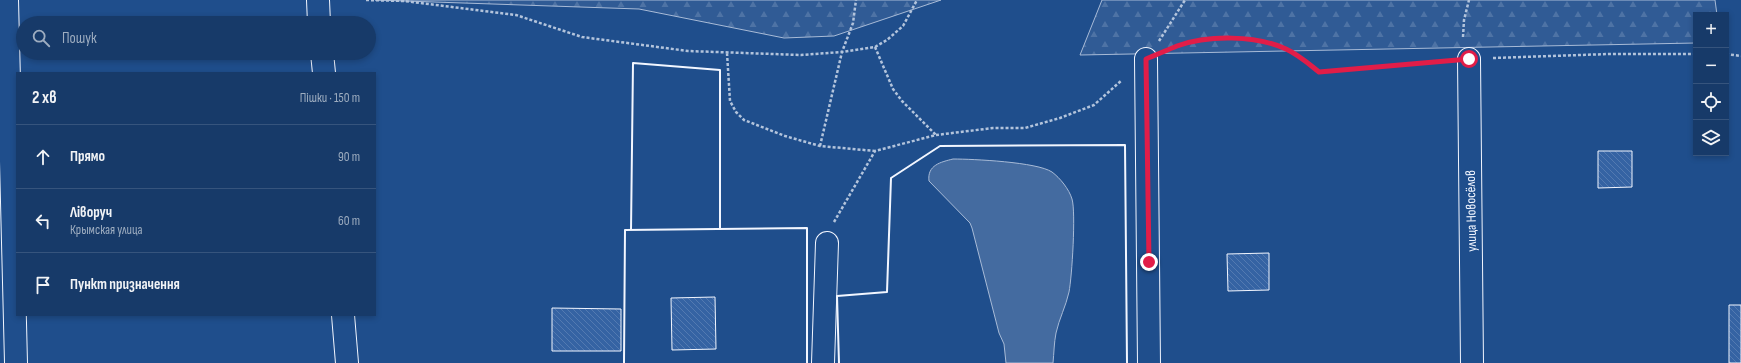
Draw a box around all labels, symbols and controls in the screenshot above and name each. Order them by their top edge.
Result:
map controls [1693,12,1729,156]
button: + [1693,12,1729,48]
search box [16,16,376,60]
icon: search [30,27,52,49]
text: Пошук [62,29,97,48]
button: − [1693,48,1729,84]
route start [1460,50,1478,68]
button: locate [1693,84,1729,120]
text: 2 хв [32,88,57,108]
text: Пішки · 150 m [300,90,360,106]
button: layers [1693,120,1729,156]
icon: ahead [32,146,54,168]
text: Прямо [70,147,105,166]
text: 90 m [338,149,360,165]
street label: улица Новосёлов [1462,170,1480,252]
text: Ліворуч [70,203,112,222]
icon: left [32,210,54,232]
text: 60 m [338,213,360,229]
text: Крымская улица [70,222,143,238]
route end [1140,253,1158,271]
icon: arrive [32,274,54,296]
text: Пункт призначення [70,275,180,294]

